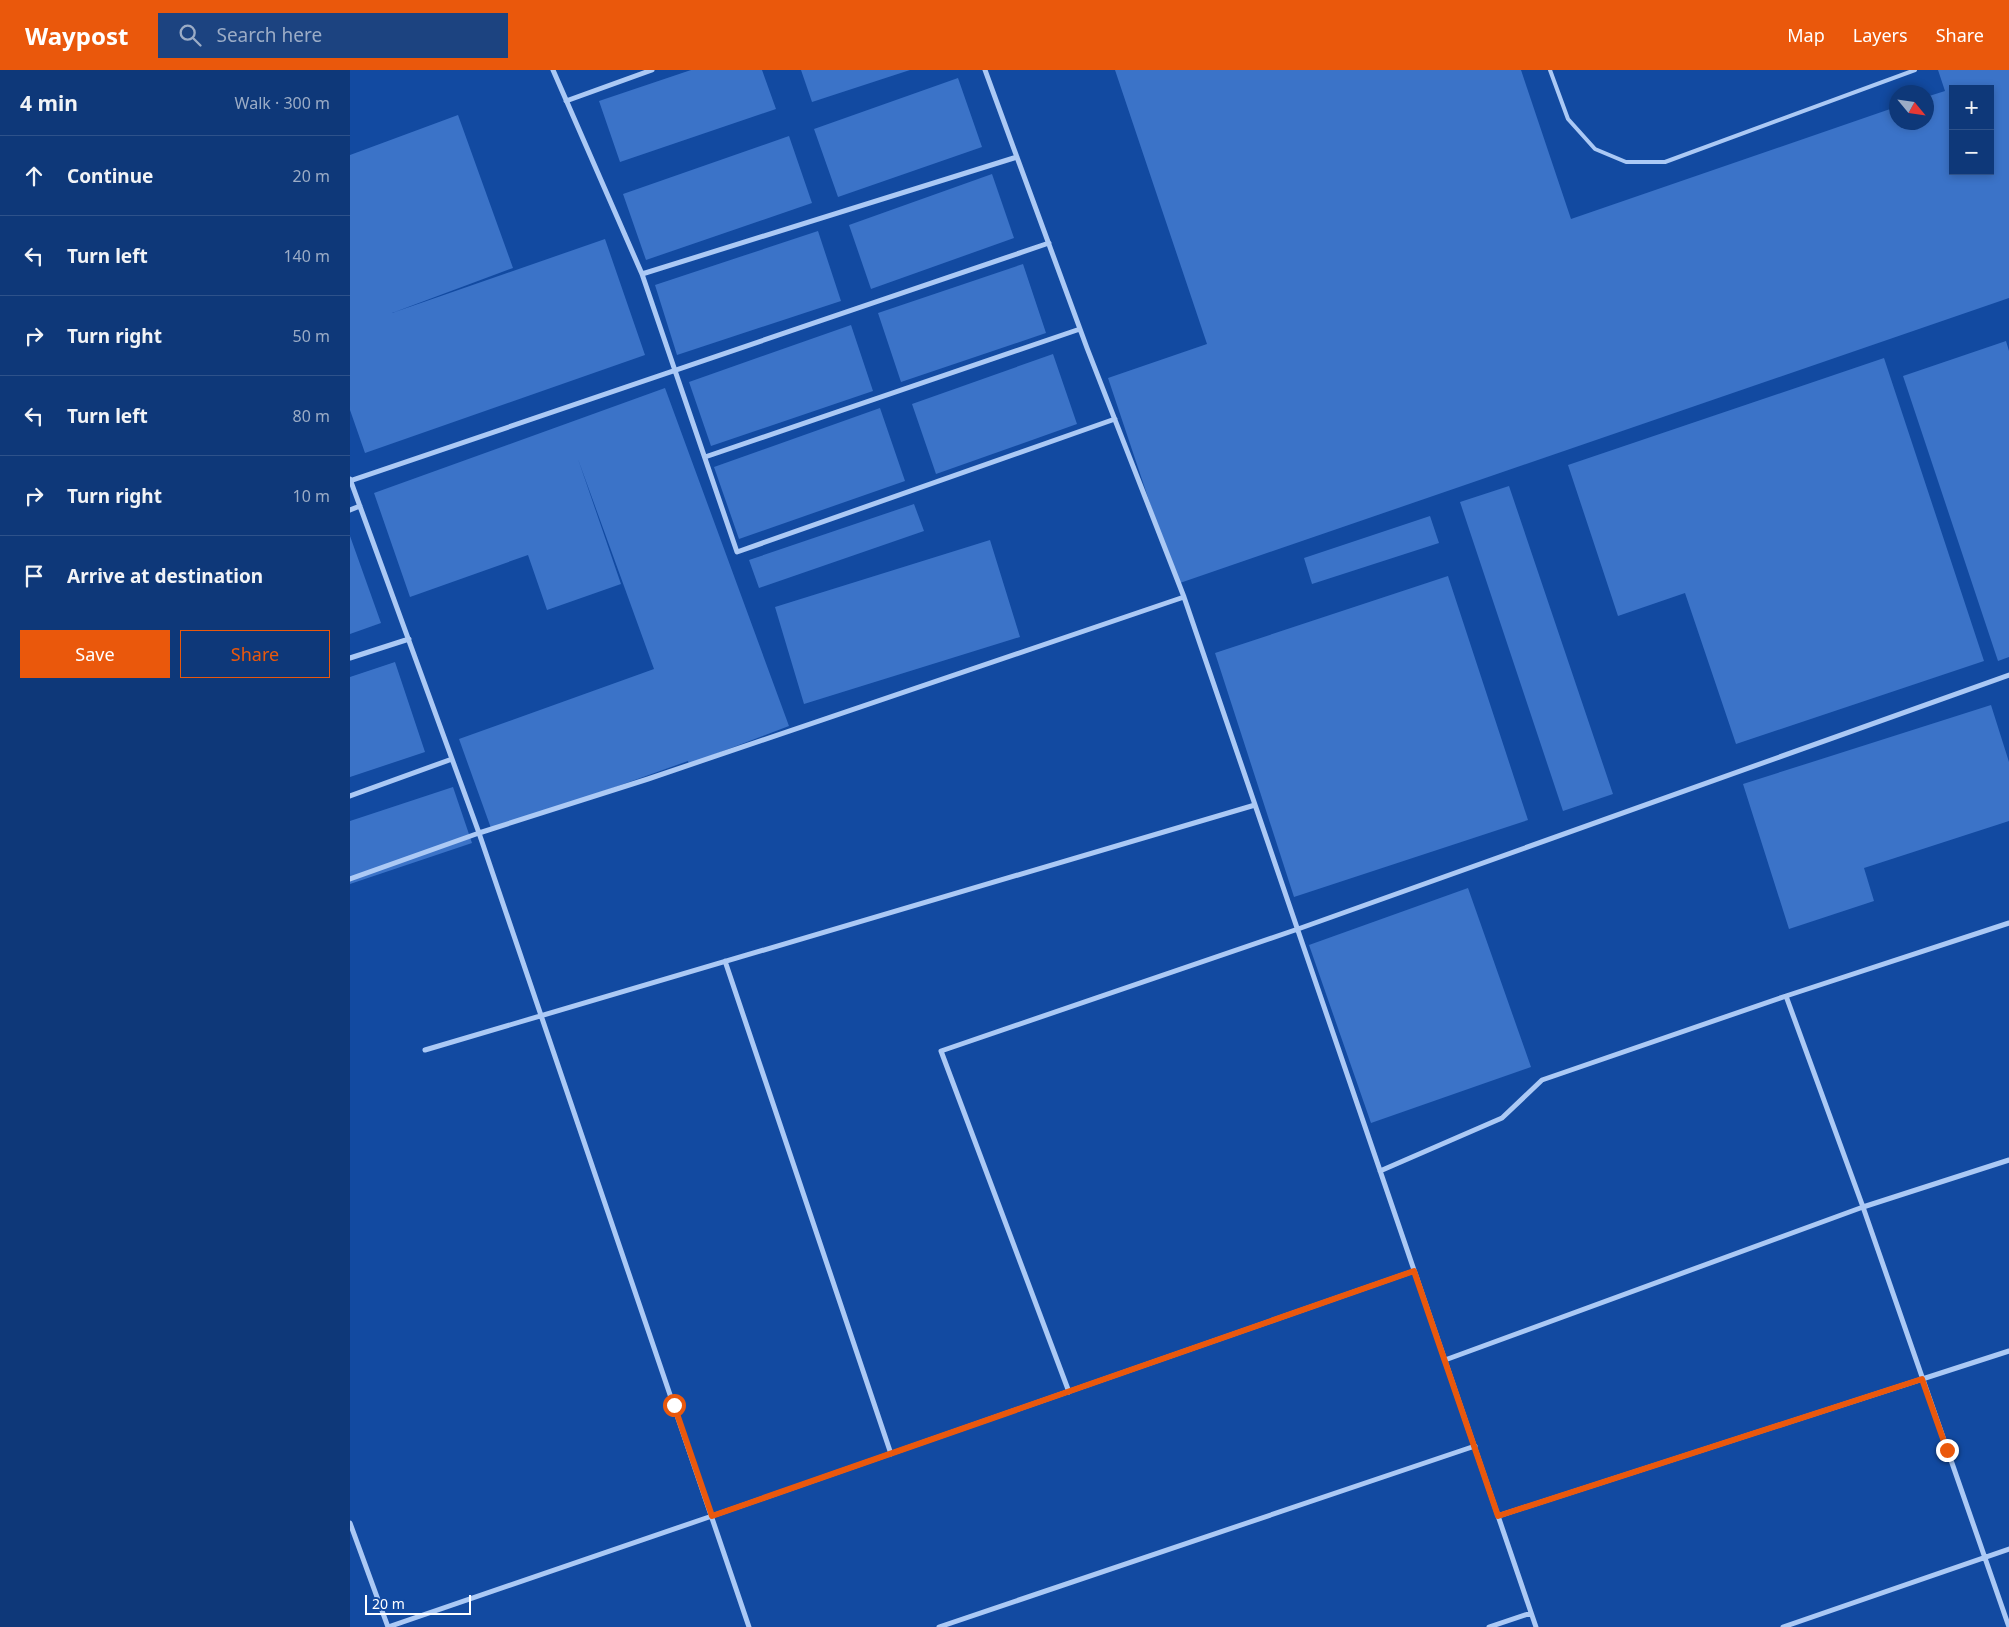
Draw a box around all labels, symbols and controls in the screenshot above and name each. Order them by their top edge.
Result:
search box [158,13,508,58]
text: Waypost [25,19,128,52]
icon: search [176,21,204,49]
text: Search here [216,22,322,48]
text: Map [1787,23,1825,47]
text: Layers [1853,23,1908,47]
text: Share [1936,23,1984,47]
north arrow [1889,85,1934,130]
map controls [1949,85,1994,175]
button: + [1949,85,1994,130]
text: 4 min [20,89,78,117]
text: Walk · 300 m [235,92,330,114]
button: − [1949,130,1994,175]
icon: ahead [20,162,48,190]
text: Continue [67,163,153,189]
text: 20 m [293,165,330,187]
icon: left [20,242,48,270]
text: Turn left [67,243,148,269]
text: 140 m [283,245,330,267]
icon: right [20,322,48,350]
text: Turn right [67,323,162,349]
text: 50 m [293,325,330,347]
icon: left [20,402,48,430]
text: Turn left [67,403,148,429]
text: 80 m [293,405,330,427]
icon: right [20,482,48,510]
text: Turn right [67,483,162,509]
text: 10 m [293,485,330,507]
icon: arrive [20,562,48,590]
text: Arrive at destination [67,563,263,589]
button: Save [20,630,170,678]
button: Share [180,630,330,678]
route start [663,1394,686,1417]
route end [1936,1439,1959,1462]
scale bar [365,1592,471,1615]
text: 20 m [372,1594,405,1613]

